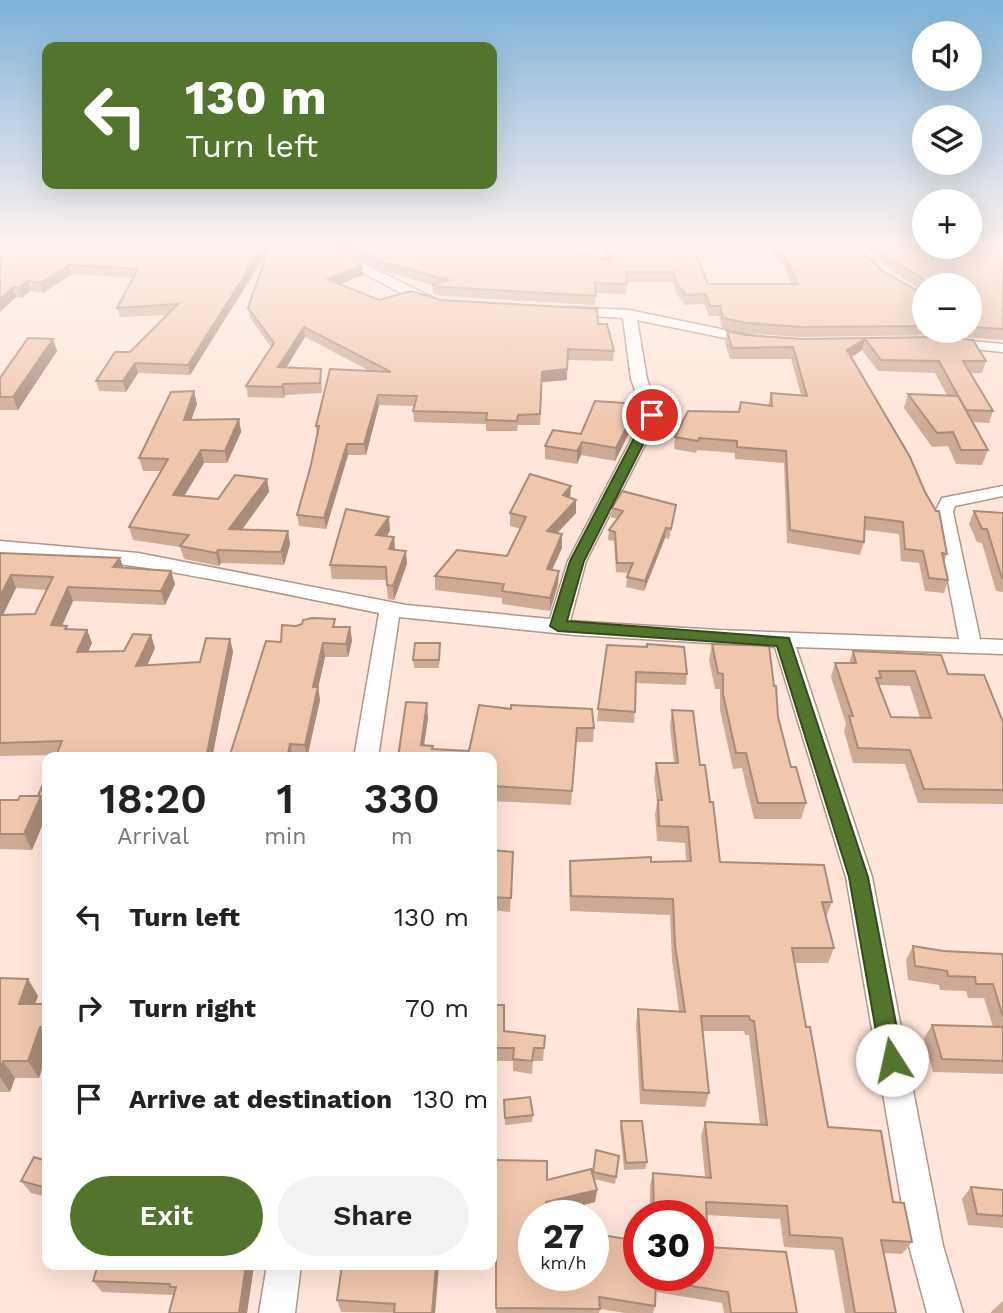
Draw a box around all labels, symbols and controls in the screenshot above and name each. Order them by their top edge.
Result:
map controls [912,21,982,343]
button: sound [912,21,982,91]
text: 130 m [185,68,327,126]
icon: left [70,70,161,161]
button: layers [912,105,982,175]
text: Turn left [185,127,318,165]
button: + [912,189,982,259]
button: − [912,273,982,343]
pin [622,385,682,445]
icon: arrive [633,396,671,434]
text: 18:20 [99,774,207,823]
text: 1 [277,774,294,823]
text: 330 [364,774,440,823]
text: Arrival [117,823,189,850]
text: min [264,823,306,850]
text: m [391,823,413,850]
icon: left [70,898,108,936]
text: Turn left [129,902,240,932]
text: 130 m [394,902,469,932]
icon: right [70,989,108,1027]
text: Turn right [129,993,256,1023]
text: 70 m [405,993,469,1023]
position arrow [855,1023,929,1097]
icon: arrive [70,1080,108,1118]
text: Arrive at destination [129,1084,392,1114]
text: 130 m [413,1084,488,1114]
button: Exit [70,1176,263,1256]
button: Share [277,1176,469,1256]
speed limit sign: 30 [623,1200,714,1291]
text: 27 [543,1215,584,1257]
text: km/h [540,1252,587,1273]

